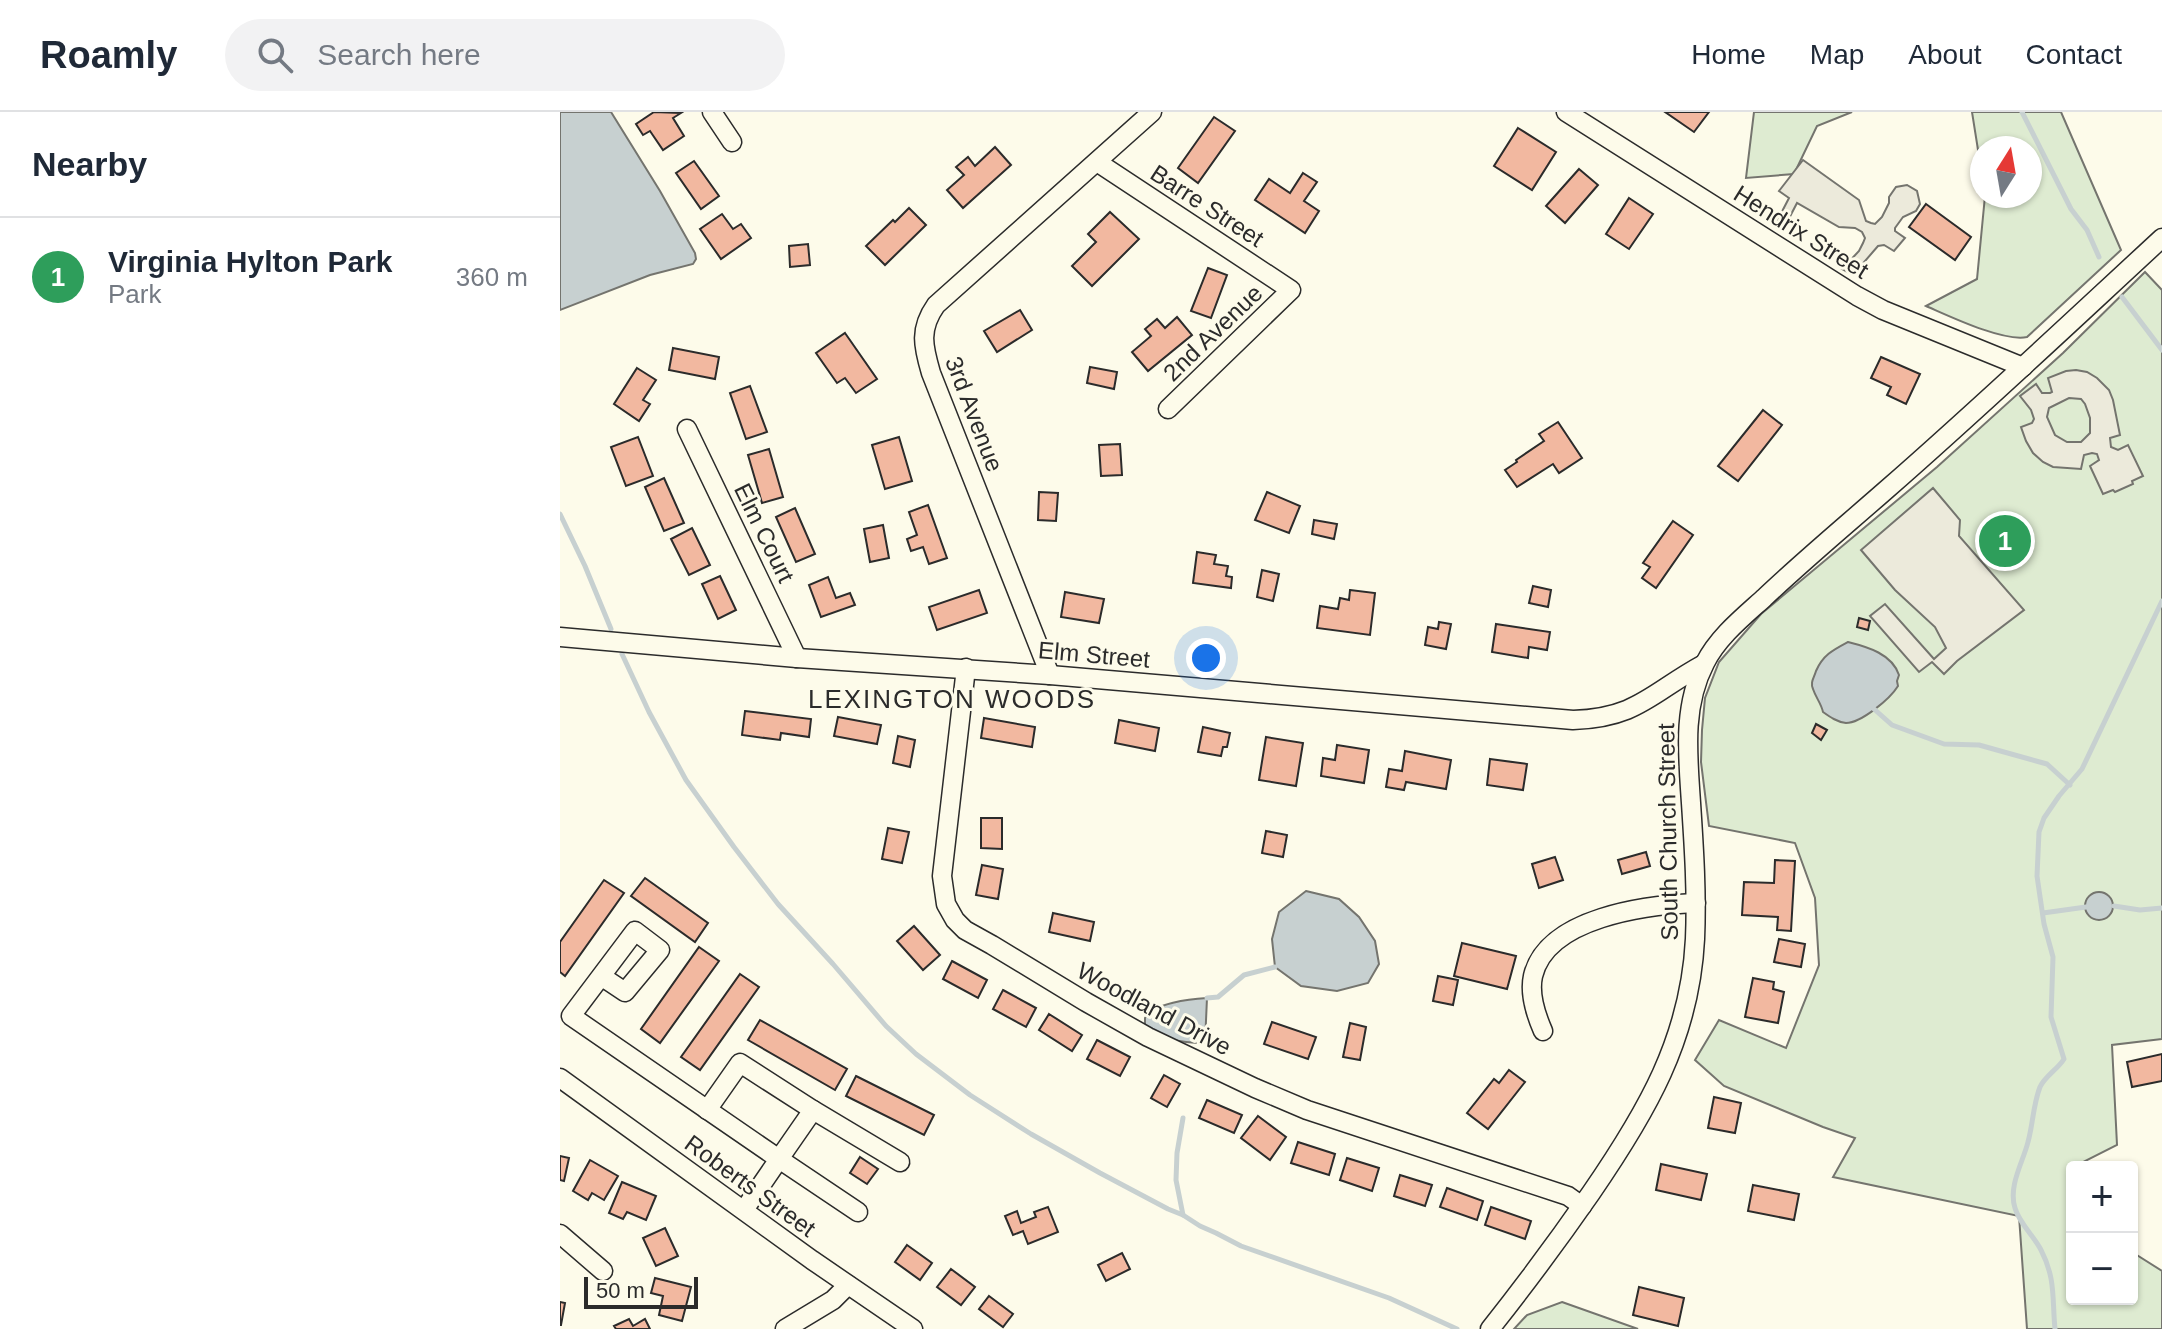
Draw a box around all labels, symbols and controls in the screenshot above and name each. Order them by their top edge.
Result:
search box [225,19,785,91]
icon: search [253,33,297,77]
text: Roamly [40,34,177,76]
text: Search here [317,38,481,71]
text: Home [1691,39,1766,70]
text: Map [1810,39,1864,70]
text: About [1908,39,1982,70]
text: Contact [2026,39,2122,70]
north arrow [1970,136,2042,208]
text: Nearby [32,145,147,183]
street label: Barre Street [1146,159,1269,252]
street label: Hendrix Street [1729,179,1874,284]
text: Virginia Hylton Park [108,245,393,278]
text: 1 [51,262,65,292]
text: 360 m [456,262,528,292]
text: Park [108,279,161,309]
street label: 2nd Avenue [1158,279,1267,386]
street label: 3rd Avenue [940,353,1009,475]
street label: Elm Court [729,479,800,587]
pin: 1 [1979,511,2031,571]
street label: Elm Street [1037,636,1151,673]
your location [1186,638,1226,678]
district label: LEXINGTON WOODS [808,684,1096,714]
street label: South Church Street [1652,723,1683,941]
street label: Woodland Drive [1073,957,1236,1060]
street label: Roberts Street [680,1129,821,1242]
map controls [2066,1161,2138,1305]
button: + [2066,1161,2138,1233]
button: − [2066,1233,2138,1305]
scale bar [584,1273,698,1309]
text: 50 m [596,1278,645,1303]

